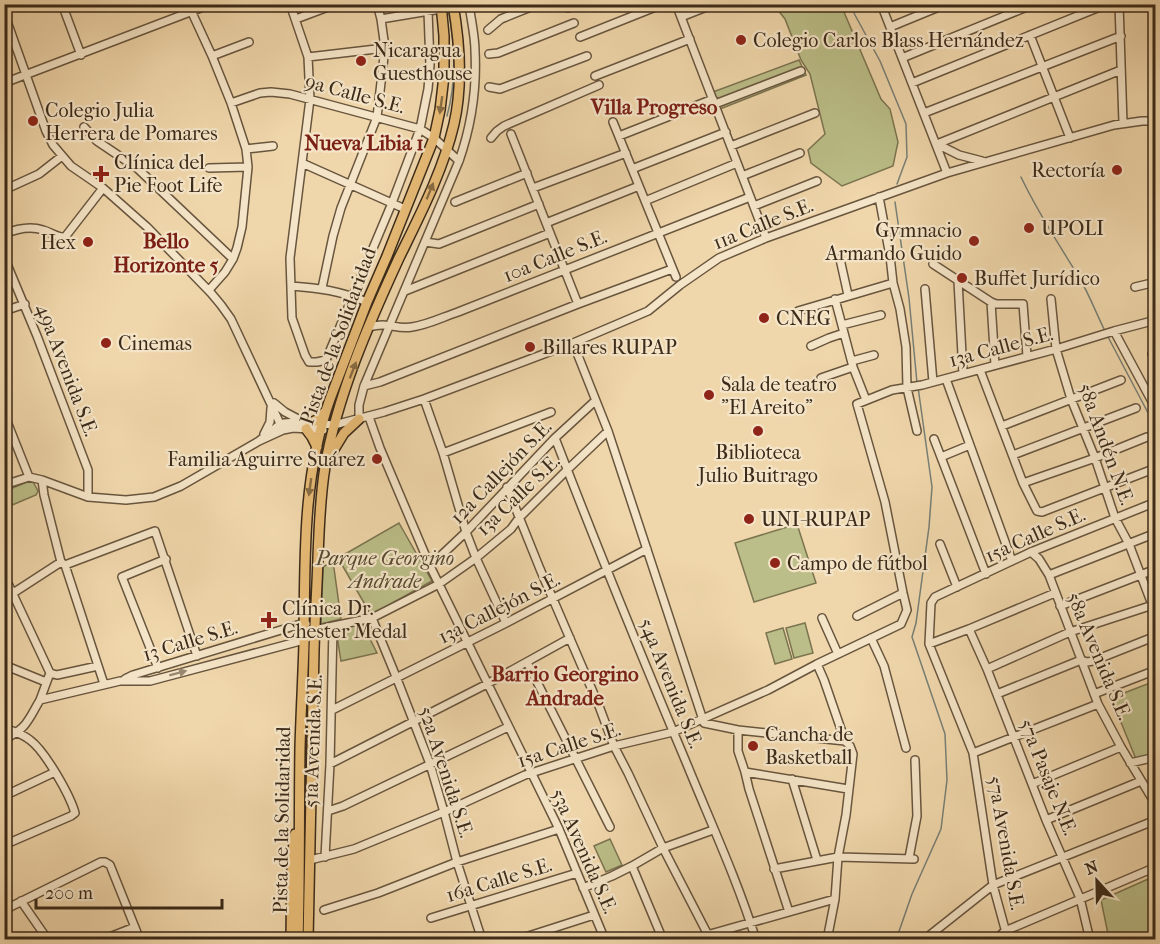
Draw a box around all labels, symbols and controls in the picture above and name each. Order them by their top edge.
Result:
place label: Colegio Carlos Blass Hernández [753,29,1024,52]
marker: Colegio Carlos Blass Hernández [734,33,748,47]
place label: Nicaragua Guesthouse [373,39,473,85]
marker: Nicaragua Guesthouse [354,54,368,68]
street label: 9a Calle S.E. [303,70,407,118]
one-way arrow [436,95,445,114]
district label: Villa Progreso [590,95,718,119]
place label: Colegio Julia Herrera de Pomares [45,99,218,145]
marker: Colegio Julia Herrera de Pomares [26,114,40,128]
district label: Nueva Libia 1 [304,131,424,155]
place label: Clínica del Pie Foot Life [114,151,223,197]
place label: Rectoría [1031,159,1106,182]
marker: Rectoría [1110,163,1124,177]
marker: Clínica del Pie Foot Life [92,165,110,183]
one-way arrow [425,181,435,199]
street label: 11a Calle S.E. [710,193,817,254]
place label: UPOLI [1041,217,1104,240]
place label: Gymnacio Armando Guido [825,219,962,265]
marker: UPOLI [1022,221,1036,235]
street label: 10a Calle S.E. [500,225,610,287]
district label: Bello Horizonte 5 [113,229,219,277]
place label: Hex [40,231,77,254]
marker: Gymnacio Armando Guido [967,234,981,248]
marker: Hex [81,235,95,249]
street label: Pista de la Solidaridad [295,243,381,428]
place label: Buffet Jurídico [974,267,1100,290]
marker: Buffet Jurídico [955,271,969,285]
street label: 49a Avenida S.E. [31,301,103,440]
place label: CNEG [776,307,831,330]
marker: CNEG [757,311,771,325]
street label: 13a Calle S.E. [946,322,1056,372]
place label: Cinemas [118,332,192,355]
marker: Cinemas [99,336,113,350]
place label: Billares RUPAP [542,336,677,359]
marker: Billares RUPAP [523,340,537,354]
one-way arrow [349,361,358,379]
place label: Sala de teatro "El Areito" [721,373,837,419]
street label: 58a Andén N.E. [1073,380,1139,508]
marker: Sala de teatro "El Areito" [702,388,716,402]
street label: 12a Callejón S.E. [446,415,556,529]
marker: Biblioteca Julio Buitrago [751,424,765,438]
place label: Biblioteca Julio Buitrago [696,441,818,487]
place label: Familia Aguirre Suárez [167,448,365,471]
street label: 13a Calle S.E. [472,449,565,540]
marker: Familia Aguirre Suárez [370,452,384,466]
one-way arrow [305,478,314,497]
street label: 15a Calle S.E. [981,503,1089,567]
place label: UNI-RUPAP [761,508,870,531]
marker: UNI-RUPAP [742,512,756,526]
park label: Parque Georgino Andrade [315,547,454,593]
place label: Campo de fútbol [787,552,928,575]
marker: Campo de fútbol [768,556,782,570]
street label: 13a Callejón S.E. [434,567,564,649]
street label: 58a Avenida S.E. [1062,589,1136,723]
place label: Clínica Dr. Chester Medal [282,597,408,643]
marker: Clínica Dr. Chester Medal [260,611,278,629]
street label: 54a Avenida S.E. [634,615,708,751]
street label: 13 Calle S.E. [140,616,240,666]
district label: Barrio Georgino Andrade [491,662,639,710]
one-way arrow [168,668,187,678]
street label: 51a Avenida S.E. [299,674,327,808]
street label: 52a Avenida S.E. [414,704,478,841]
street label: 57a Pasaje N.E. [1014,716,1082,839]
street label: 15a Calle S.E. [514,717,624,773]
place label: Cancha de Basketball [765,723,854,769]
street label: Pista de la Solidaridad [269,725,295,914]
marker: Cancha de Basketball [746,739,760,753]
street label: 57a Avenida S.E. [983,774,1029,912]
street label: 53a Avenida S.E. [546,785,622,917]
north arrow [1067,851,1127,911]
street label: 16a Calle S.E. [443,853,555,907]
text: N [1082,856,1102,879]
scale bar [36,872,222,910]
text: 200 m [45,883,93,904]

